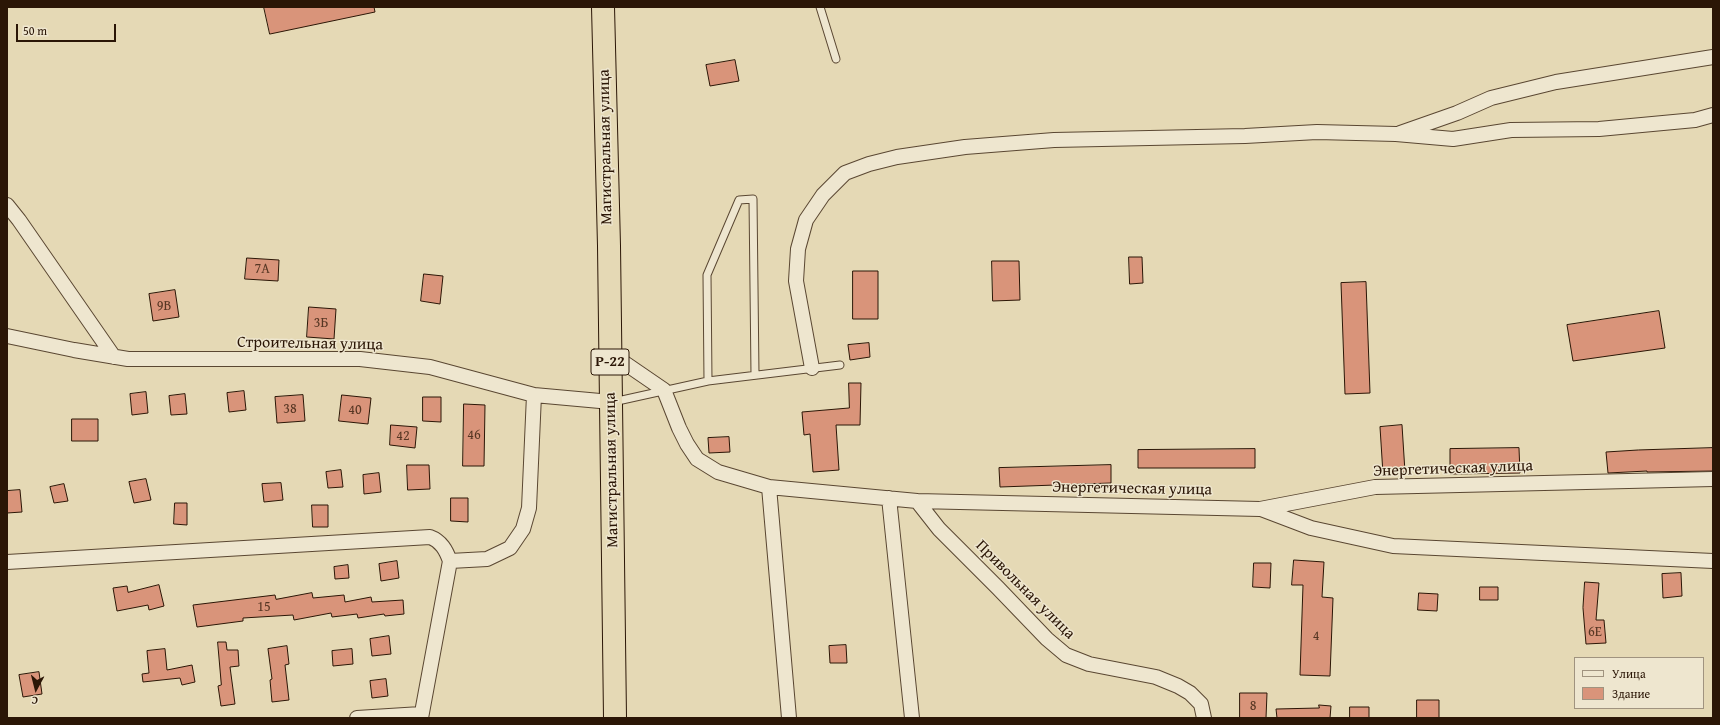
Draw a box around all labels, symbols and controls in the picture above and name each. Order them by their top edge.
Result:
scale bar [18,16,118,42]
text: 50 m [23,22,47,39]
street label: Магистральная улица [595,69,617,225]
house number: 7А [254,261,270,277]
house number: 9В [157,298,171,314]
house number: 3Б [314,315,328,331]
street label: Строительная улица [237,333,383,355]
road number: Р-22 [591,349,629,375]
street label: Магистральная улица [601,392,623,548]
house number: 38 [283,401,297,417]
house number: 40 [348,402,362,418]
house number: 46 [467,427,481,443]
house number: 42 [396,428,410,444]
street label: Энергетическая улица [1373,457,1533,481]
street label: Энергетическая улица [1052,478,1212,500]
street label: Привольная улица [971,536,1079,644]
house number: 15 [257,599,271,615]
house number: 6Е [1588,624,1602,640]
house number: 4 [1313,628,1319,644]
legend [1574,657,1704,709]
text: Улица [1612,665,1646,682]
north arrow [16,669,56,709]
text: Здание [1612,685,1650,702]
text: С [30,693,39,709]
house number: 8 [1250,698,1256,714]

